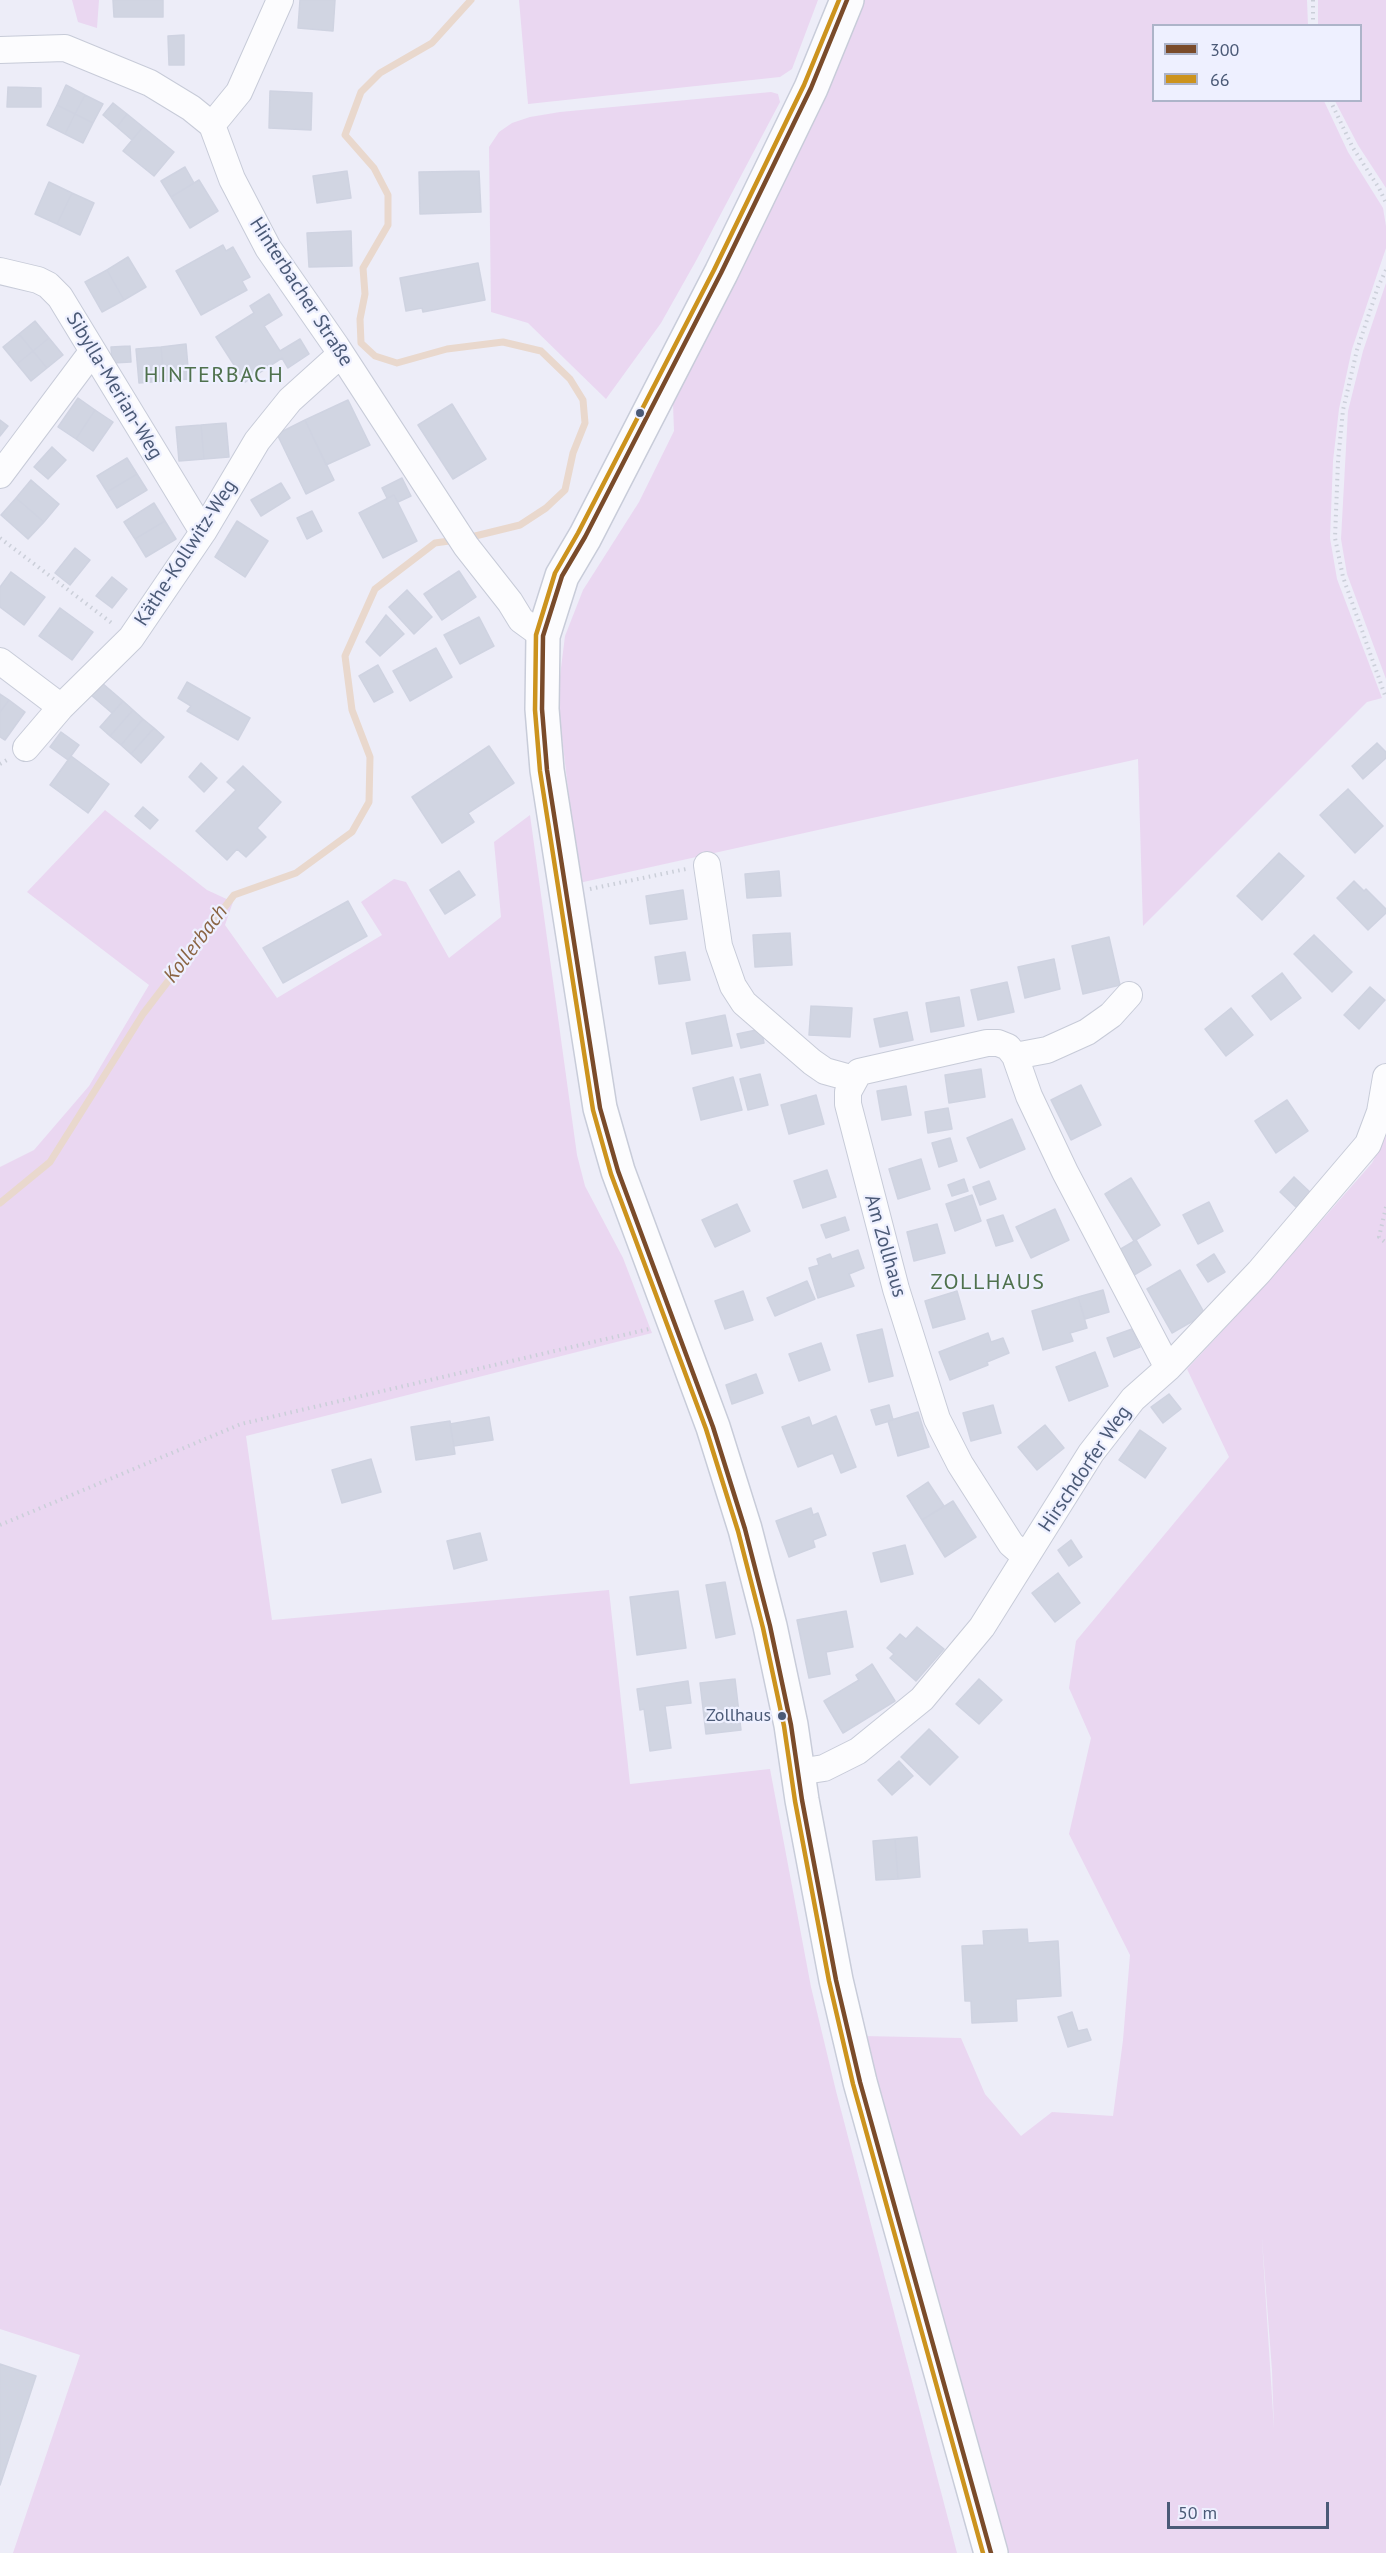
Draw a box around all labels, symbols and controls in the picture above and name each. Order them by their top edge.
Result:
legend [1152,24,1362,102]
text: 300 [1210,38,1239,61]
text: 66 [1210,68,1230,91]
street label: Hinterbacher Straße [244,213,358,371]
street label: Sibylla-Merian-Weg [61,308,167,464]
district label: HINTERBACH [144,363,284,389]
unlabelled marker [634,407,646,419]
street label: Käthe-Kollwitz-Weg [130,475,242,631]
water label: Kollerbach [159,900,233,988]
street label: Am Zollhaus [859,1192,911,1300]
district label: ZOLLHAUS [931,1270,1045,1296]
street label: Hirschdorfer Weg [1034,1401,1136,1537]
place label: Zollhaus [706,1705,771,1727]
marker: Zollhaus [776,1710,788,1722]
scale bar [1170,2490,1332,2528]
text: 50 m [1178,2501,1217,2524]

